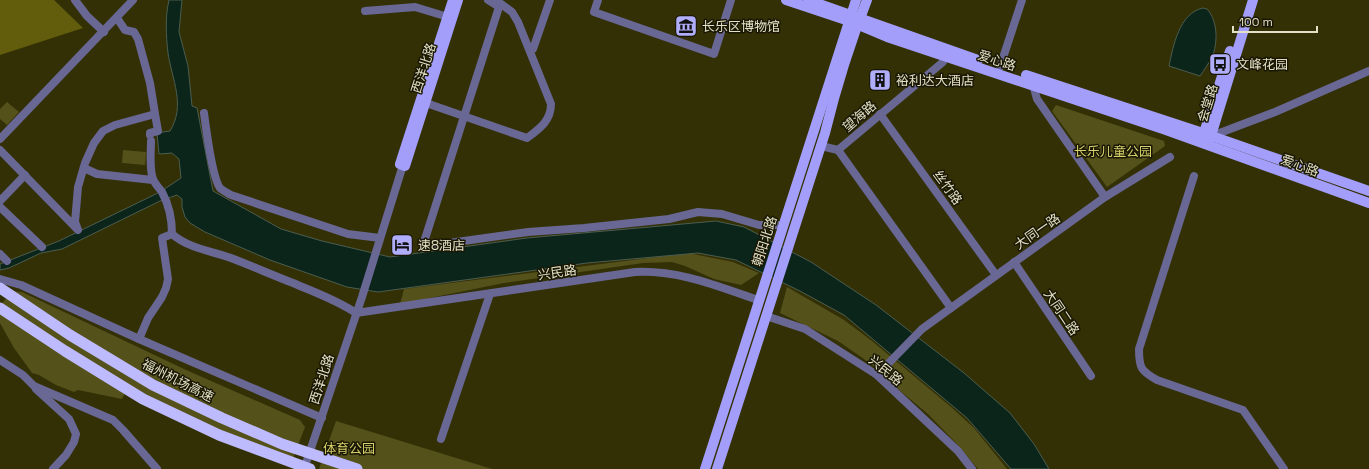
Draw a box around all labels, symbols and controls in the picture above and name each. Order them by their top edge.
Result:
scale bar [1233,8,1317,34]
museum icon: 长乐区博物馆 [673,13,699,39]
text: 100 m [1239,14,1273,30]
place label: 长乐区博物馆 [702,18,780,35]
street label: 西洋北路 [407,41,440,96]
street label: 爱心路 [976,46,1018,75]
bus stop icon: 文峰花园 [1207,51,1233,77]
place label: 文峰花园 [1236,56,1288,73]
building icon: 裕利达大酒店 [867,67,893,93]
place label: 裕利达大酒店 [896,72,974,89]
street label: 会堂路 [1194,82,1221,124]
street label: 望海路 [839,97,880,136]
park label: 长乐儿童公园 [1074,143,1152,160]
street label: 爱心路 [1279,151,1321,180]
street label: 丝竹路 [929,167,966,208]
street label: 大同一路 [1011,210,1063,253]
street label: 朝阳北路 [748,214,781,269]
hotel icon: 速8酒店 [389,232,415,258]
place label: 速8酒店 [418,237,465,254]
street label: 兴民路 [537,261,578,284]
street label: 大同二路 [1040,286,1083,339]
street label: 西洋北路 [305,352,338,407]
street label: 兴民路 [865,352,906,389]
street label: 福州机场高速 [139,355,216,406]
park label: 体育公园 [323,440,375,457]

